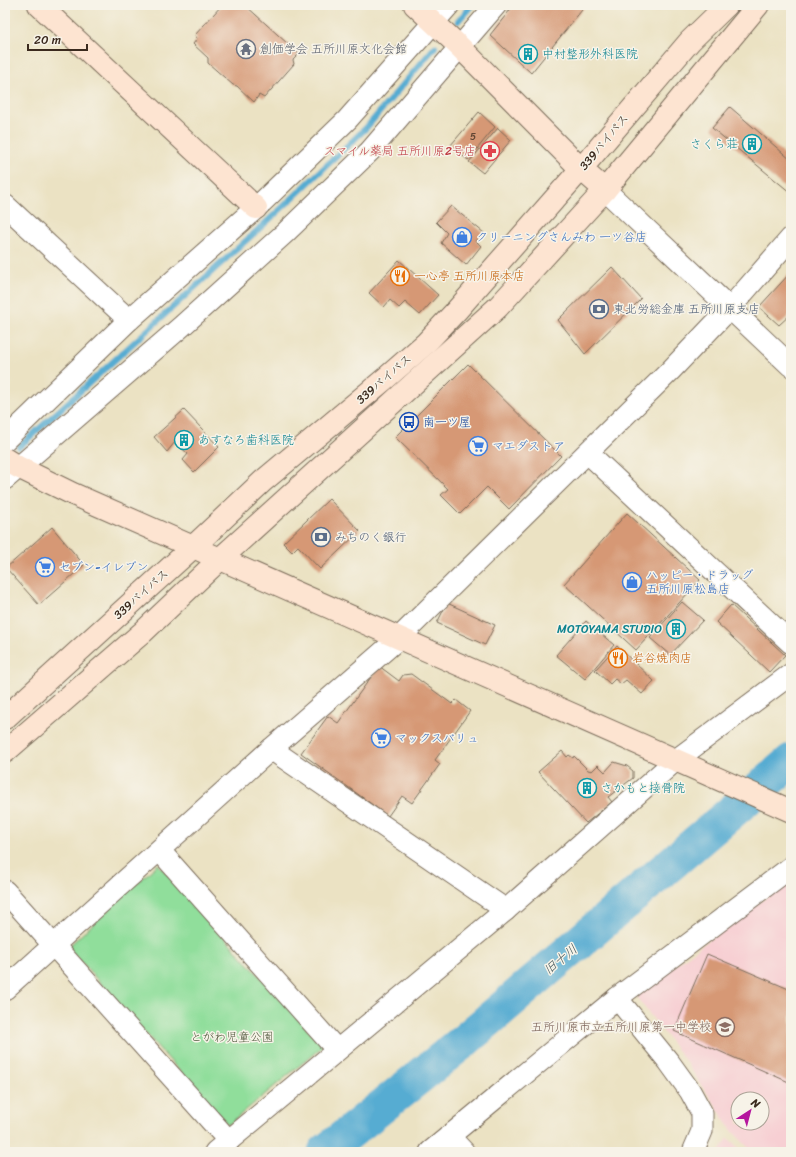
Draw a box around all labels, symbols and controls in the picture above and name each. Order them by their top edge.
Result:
scale bar [28,26,87,52]
text: 20 m [34,29,61,51]
temple icon: 創価学会 五所川原文化会館 [235,38,257,60]
place label: 創価学会 五所川原文化会館 [260,38,407,60]
building icon: 中村整形外科医院 [517,43,539,65]
place label: 中村整形外科医院 [542,43,638,65]
street label: 339バイパス [574,109,634,175]
house number: 5 [470,128,476,146]
place label: さくら荘 [690,133,738,155]
building icon: さくら荘 [741,133,763,155]
place label: スマイル薬局 五所川原2号店 [323,140,476,162]
pharmacy icon: スマイル薬局 五所川原2号店 [479,140,501,162]
shop icon: クリーニングさんみわ 一ツ谷店 [451,226,473,248]
place label: クリーニングさんみわ 一ツ谷店 [476,226,647,248]
restaurant icon: 一心亭 五所川原本店 [389,265,411,287]
place label: 一心亭 五所川原本店 [414,265,525,287]
bank icon: 東北労総金庫 五所川原支店 [588,298,610,320]
place label: 東北労総金庫 五所川原支店 [613,298,760,320]
street label: 339バイパス [351,348,417,410]
bus stop icon: 南一ツ屋 [398,411,420,433]
place label: 南一ツ屋 [423,411,471,433]
building icon: あすなろ歯科医院 [173,429,195,451]
place label: あすなろ歯科医院 [198,429,294,451]
supermarket icon: マエダストア [467,435,489,457]
place label: マエダストア [492,435,565,457]
bank icon: みちのく銀行 [310,526,332,548]
place label: みちのく銀行 [335,526,407,548]
supermarket icon: セブン-イレブン [34,556,56,578]
place label: セブン-イレブン [59,556,149,578]
street label: 339バイパス [108,563,174,625]
place label: ハッピー・ドラッグ 五所川原松島店 [646,564,753,600]
shop icon: ハッピー・ドラッグ 五所川原松島店 [621,571,643,593]
place label: MOTOYAMA STUDIO [557,618,662,640]
building icon: MOTOYAMA STUDIO [665,618,687,640]
restaurant icon: 岩谷焼肉店 [607,647,629,669]
place label: 岩谷焼肉店 [632,647,692,669]
supermarket icon: マックスバリュ [370,727,392,749]
place label: マックスバリュ [395,727,479,749]
building icon: さかもと接骨院 [576,777,598,799]
place label: さかもと接骨院 [601,777,685,799]
water label: 旧十川 [538,938,583,981]
place label: 五所川原市立五所川原第一中学校 [531,1016,711,1038]
school or university icon: 五所川原市立五所川原第一中学校 [714,1016,736,1038]
park label: とがわ児童公園 [190,1026,274,1048]
north arrow [730,1091,770,1131]
text: N [746,1093,765,1113]

